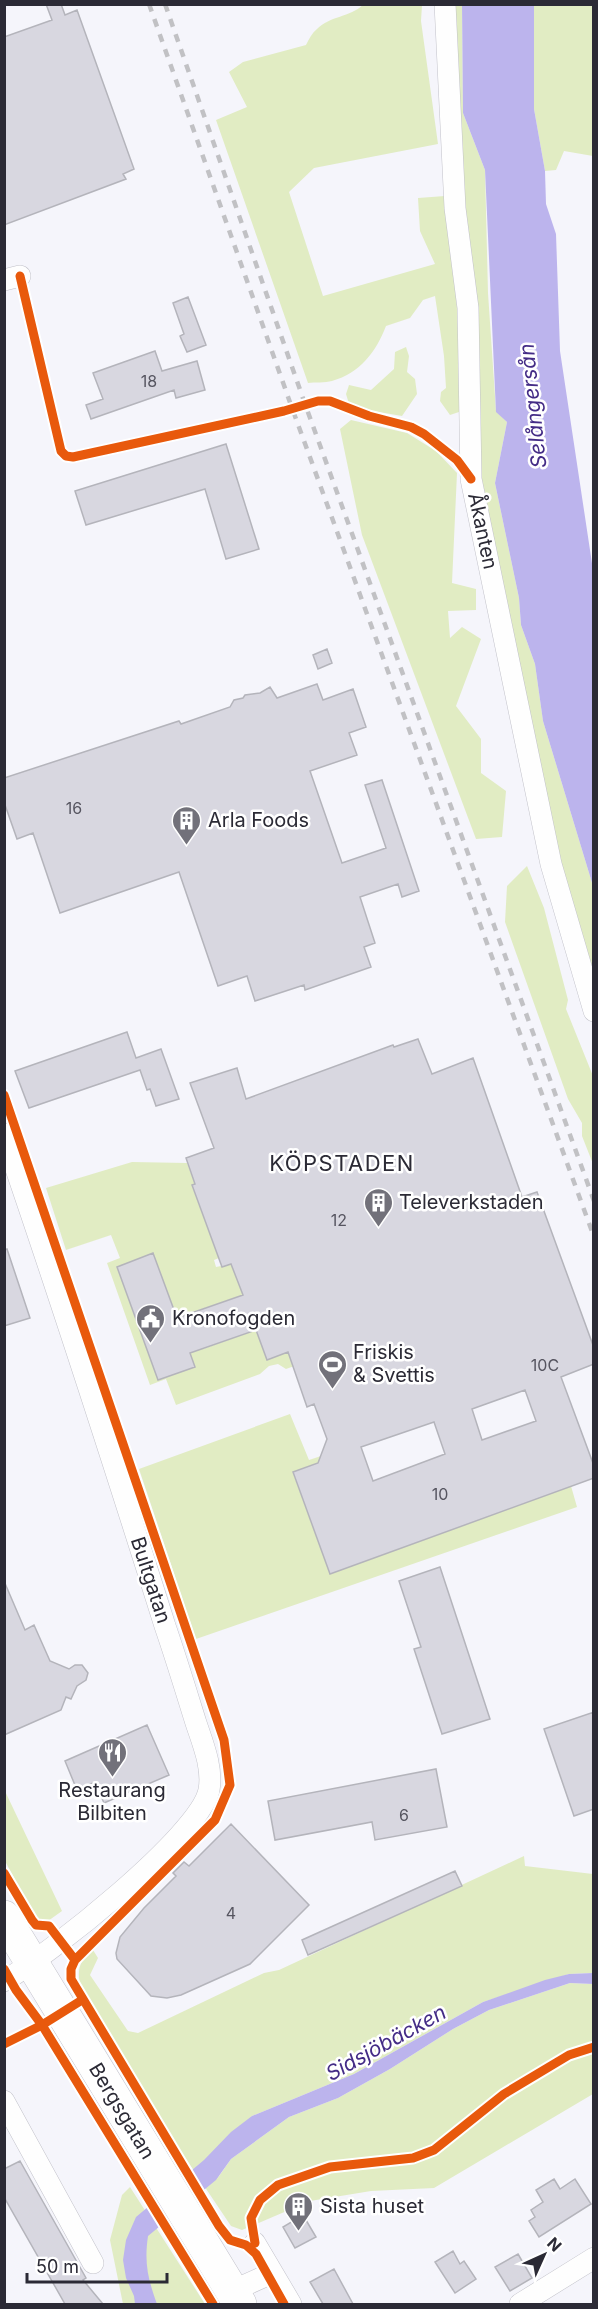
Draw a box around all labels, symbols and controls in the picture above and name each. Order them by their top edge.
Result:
water label: Selångersån [514,342,551,470]
house number: 18 [141,371,157,391]
street label: Åkanten [463,490,505,571]
house number: 16 [66,798,82,818]
building icon: Arla Foods [171,804,203,846]
place label: Arla Foods [208,808,309,832]
district label: KÖPSTADEN [269,1150,415,1176]
building icon: Televerkstaden [362,1186,394,1228]
place label: Televerkstaden [399,1190,544,1214]
house number: 12 [331,1210,347,1230]
public building icon: Kronofogden [135,1302,167,1344]
place label: Kronofogden [172,1306,295,1330]
place label: Friskis & Svettis [353,1340,435,1387]
sports icon: Friskis & Svettis [316,1348,348,1390]
house number: 10C [531,1355,559,1375]
house number: 10 [432,1484,448,1504]
street label: Bultgatan [126,1534,176,1626]
restaurant icon: Restaurang Bilbiten [96,1736,128,1778]
place label: Restaurang Bilbiten [58,1778,166,1825]
house number: 6 [399,1805,409,1825]
house number: 4 [226,1903,236,1923]
water label: Sidsjöbäcken [321,1999,450,2086]
street label: Bergsgatan [84,2059,160,2163]
building icon: Sista huset [283,2190,315,2232]
place label: Sista huset [320,2194,425,2218]
north arrow [514,2225,574,2285]
text: N [543,2233,566,2256]
scale bar [27,2246,166,2284]
text: 50 m [36,2256,79,2277]

